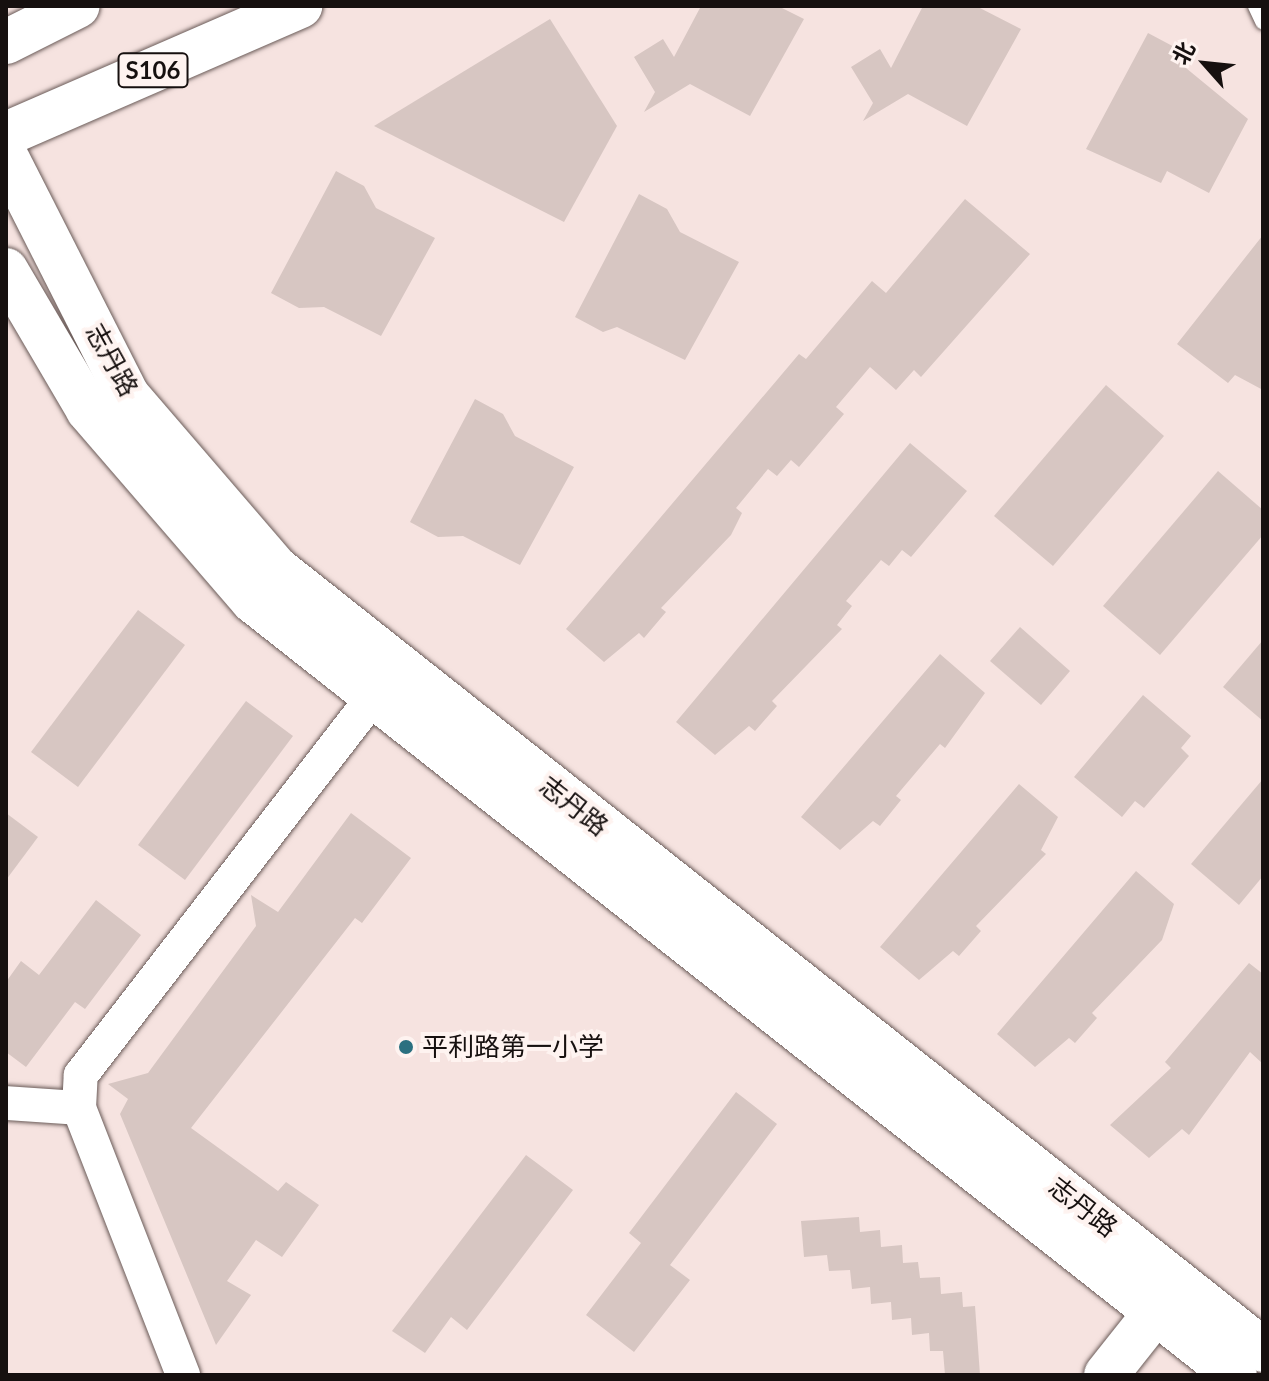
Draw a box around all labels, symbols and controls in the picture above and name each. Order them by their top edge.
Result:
north arrow [1165,24,1245,104]
text: 北 [1166,37,1200,69]
road number: S106 [117,50,189,90]
street label: 志丹路 [79,318,145,402]
street label: 志丹路 [534,770,614,842]
place label: 平利路第一小学 [422,1031,604,1063]
marker: 平利路第一小学 [397,1038,415,1056]
street label: 志丹路 [1043,1171,1123,1243]

